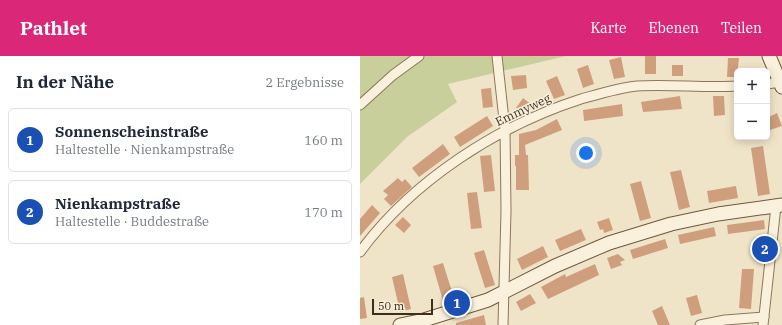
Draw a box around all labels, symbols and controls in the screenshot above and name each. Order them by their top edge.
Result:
text: Pathlet [20,16,87,40]
text: Karte [590,19,627,37]
text: Ebenen [649,19,699,37]
text: Teilen [721,19,762,37]
map controls [734,68,770,140]
button: + [734,68,770,104]
text: In der Nähe [16,71,114,93]
text: 2 Ergebnisse [265,74,344,91]
street label: Emmyweg [493,90,553,129]
button: − [734,104,770,140]
text: Sonnenscheinstraße [55,122,209,141]
text: 1 [26,132,34,149]
text: 160 m [304,132,343,149]
text: Haltestelle · Nienkampstraße [55,141,234,158]
your location [576,143,596,163]
text: Nienkampstraße [55,194,181,213]
text: 2 [26,204,34,221]
text: 170 m [304,204,343,221]
text: Haltestelle · Buddestraße [55,213,209,230]
pin: 2 [752,234,778,264]
pin: 1 [444,288,470,318]
scale bar [372,297,433,316]
text: 50 m [378,299,404,313]

